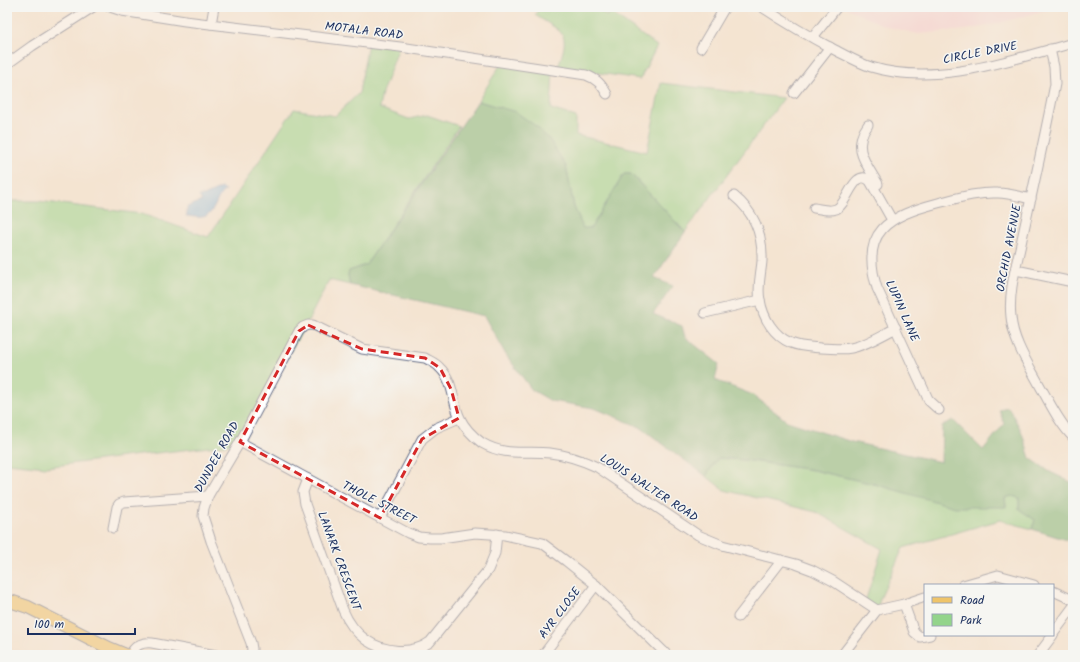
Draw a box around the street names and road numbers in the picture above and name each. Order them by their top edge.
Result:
street label: MOTALA ROAD [324,17,404,45]
street label: CIRCLE DRIVE [941,36,1020,70]
street label: ORCHID AVENUE [991,202,1027,293]
street label: LUPIN LANE [880,277,924,346]
street label: DUNDEE ROAD [190,418,245,496]
street label: LOUIS WALTER ROAD [596,449,702,527]
street label: THOLE STREET [339,476,421,530]
street label: LANARK CRESCENT [312,509,366,615]
street label: AYR CLOSE [534,582,586,643]

